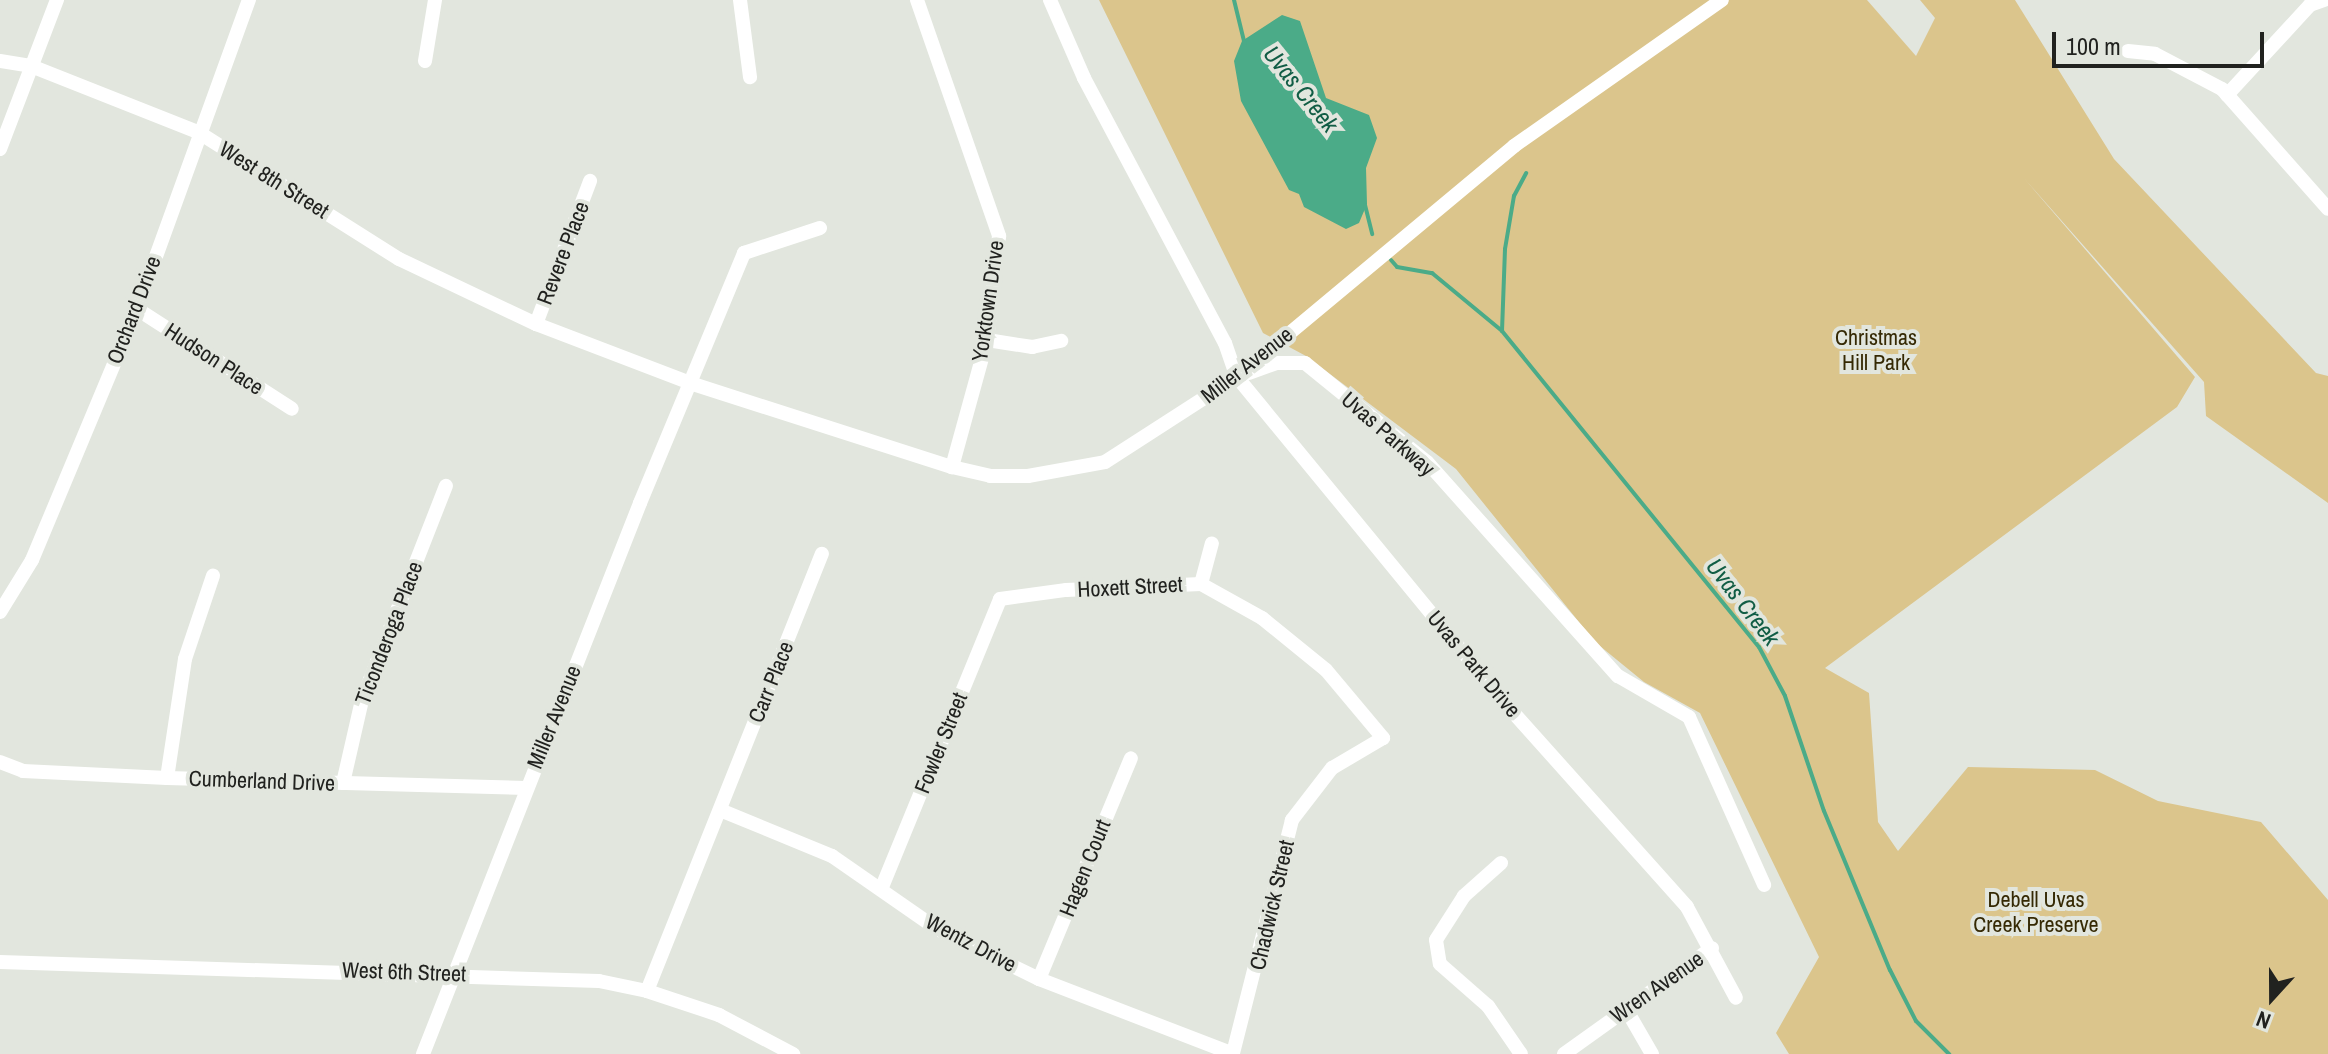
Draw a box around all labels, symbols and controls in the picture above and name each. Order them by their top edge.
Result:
scale bar [2056,16,2268,66]
text: 100 m [2066,30,2121,62]
water label: Uvas Creek [1257,40,1345,138]
street label: West 8th Street [214,136,334,224]
street label: Revere Place [531,198,595,308]
street label: Yorktown Drive [966,239,1010,363]
street label: Orchard Drive [101,252,167,368]
street label: Hudson Place [160,317,268,401]
street label: Miller Avenue [1196,321,1298,409]
park label: Christmas Hill Park [1835,324,1917,376]
street label: Uvas Parkway [1336,386,1440,482]
water label: Uvas Creek [1700,553,1786,651]
street label: Ticonderoga Place [350,558,428,708]
street label: Hoxett Street [1077,571,1183,603]
street label: Uvas Park Drive [1422,605,1526,723]
street label: Carr Place [743,638,799,726]
street label: Miller Avenue [521,661,587,773]
street label: Fowler Street [909,689,973,797]
street label: Cumberland Drive [188,765,336,797]
street label: Hagen Court [1054,816,1116,920]
street label: Chadwick Street [1244,838,1300,972]
park label: Debell Uvas Creek Preserve [1973,886,2099,938]
street label: Wentz Drive [921,908,1021,978]
street label: Wren Avenue [1605,945,1709,1029]
street label: West 6th Street [342,957,466,987]
north arrow [2232,958,2312,1038]
text: N [2252,1004,2275,1037]

